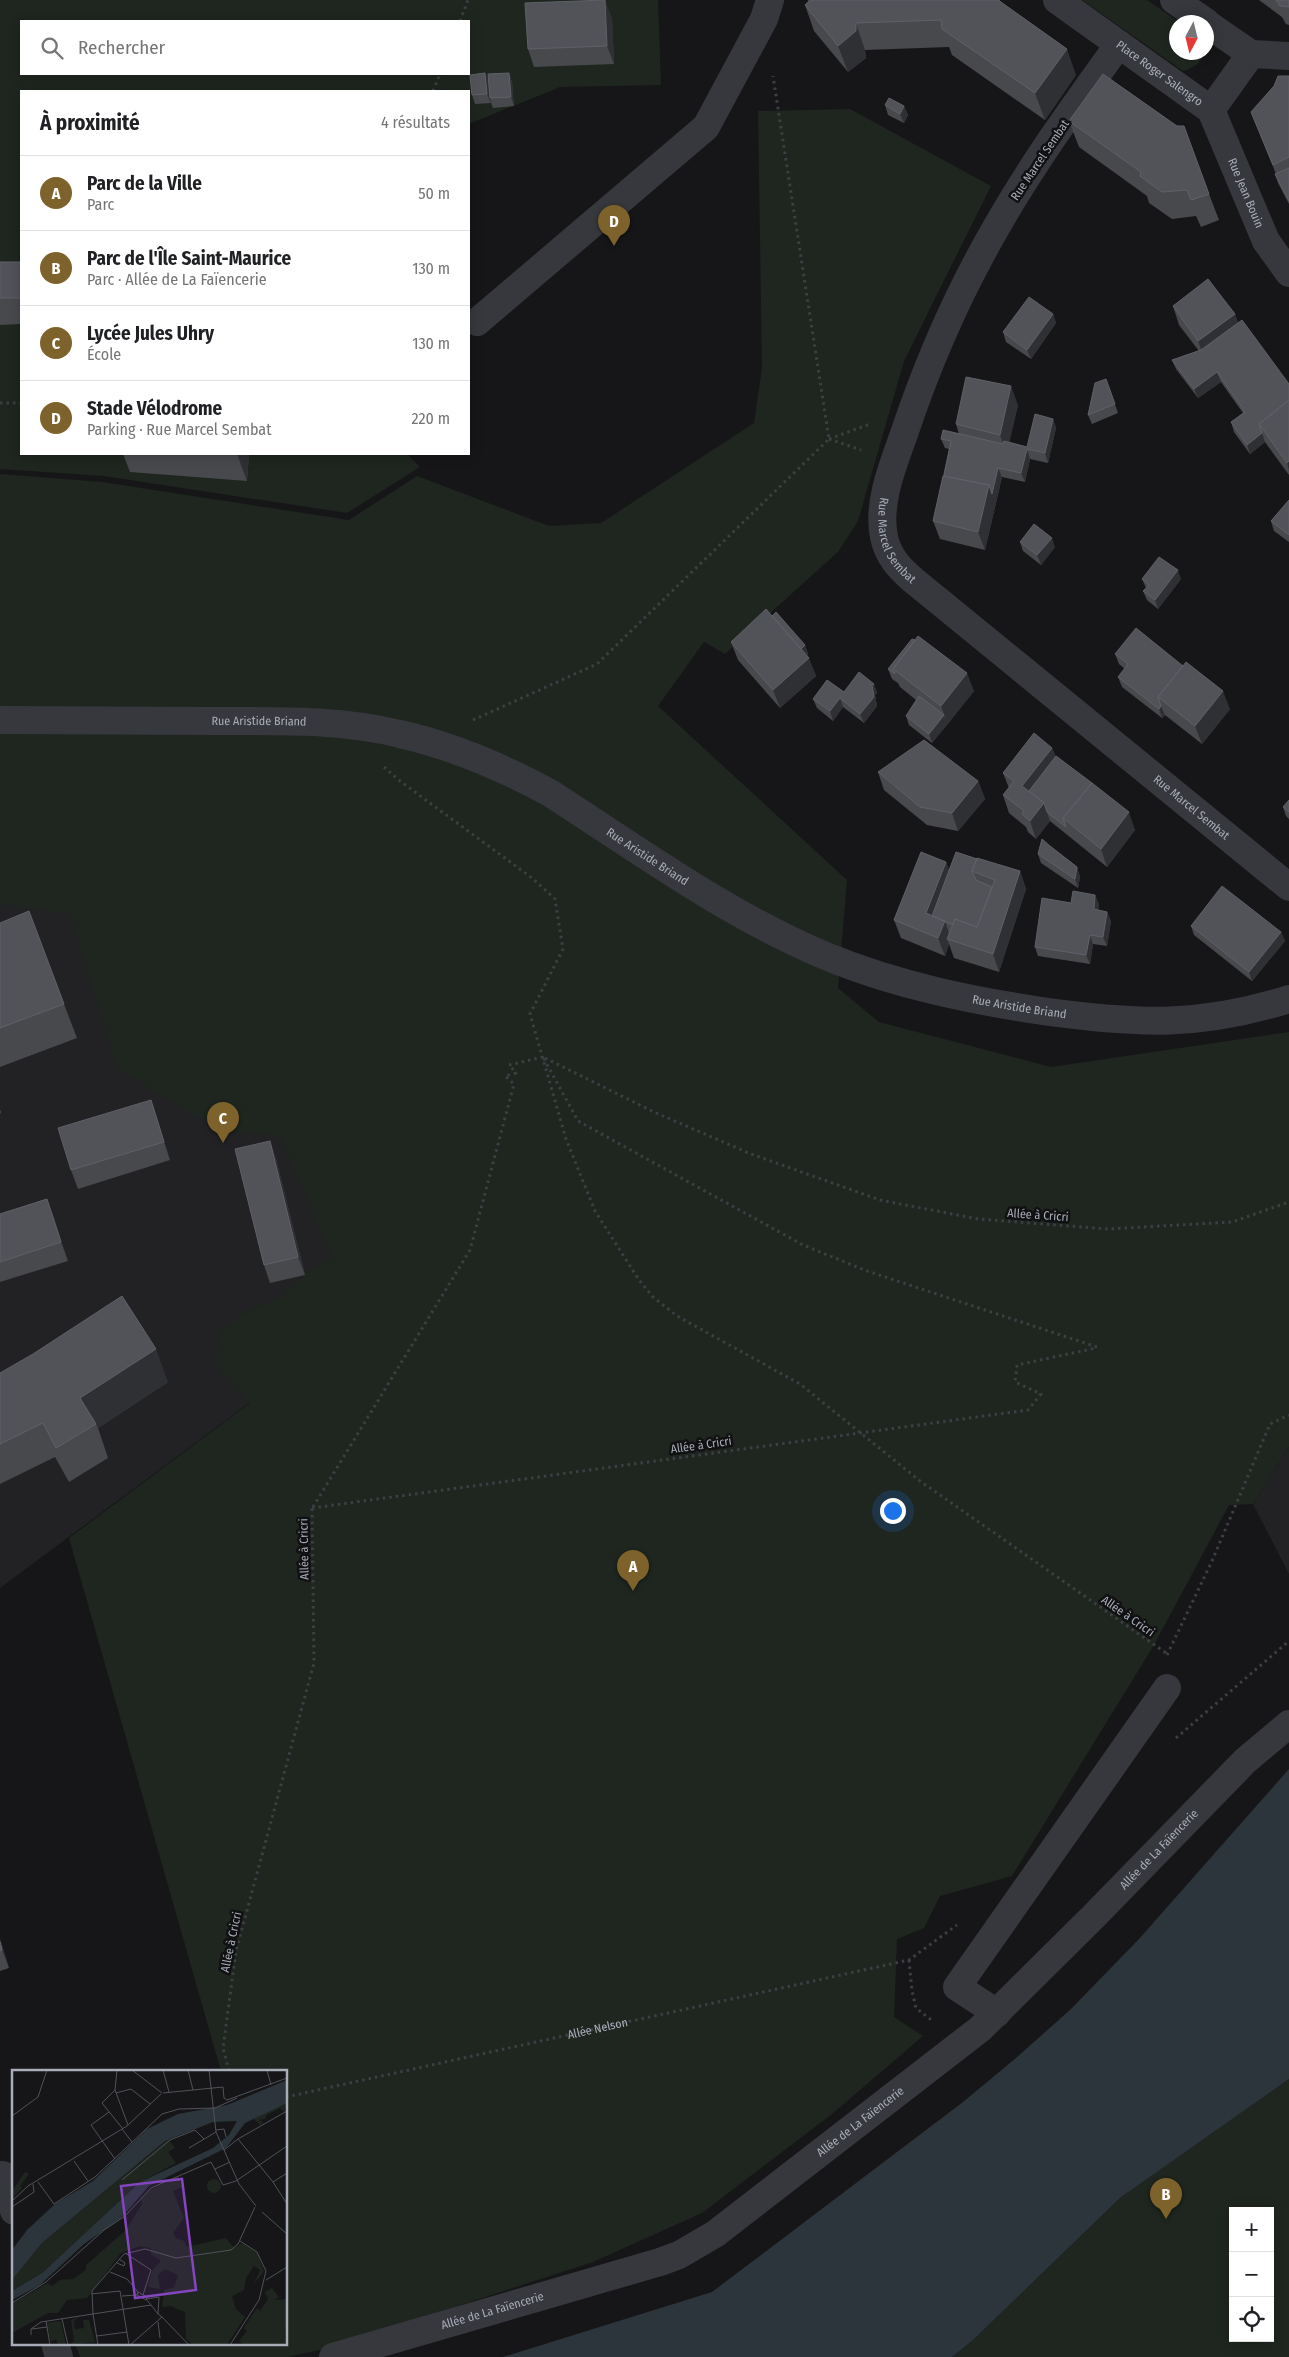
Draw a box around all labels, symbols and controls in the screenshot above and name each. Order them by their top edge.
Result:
north arrow [1169,15,1214,60]
search box [20,20,470,75]
icon: search [38,34,66,62]
text: Rechercher [78,36,165,59]
street label: Place Roger Salengro [1114,38,1205,109]
text: À proximité [40,110,140,136]
text: 4 résultats [381,113,450,132]
street label: Rue Marcel Sembat [1008,117,1072,203]
street label: Rue Jean Bouin [1225,156,1267,230]
text: Parc de la Ville [87,172,202,195]
text: A [52,184,60,203]
text: 50 m [418,184,450,203]
text: Parc [87,195,114,214]
pin: D [598,205,630,246]
text: Parc de l'Île Saint-Maurice [87,247,291,270]
text: B [52,259,60,278]
text: 130 m [412,259,450,278]
text: Parc · Allée de La Faïencerie [87,270,267,289]
text: Lycée Jules Uhry [87,322,214,345]
text: C [52,334,60,353]
text: 130 m [412,334,450,353]
text: École [87,345,121,364]
text: Stade Vélodrome [87,397,222,420]
text: D [51,409,61,428]
text: 220 m [411,409,450,428]
text: Parking · Rue Marcel Sembat [87,420,271,439]
street label: Rue Marcel Sembat [875,496,919,586]
street label: Rue Aristide Briand [211,714,307,729]
street label: Rue Marcel Sembat [1151,772,1232,843]
street label: Rue Aristide Briand [604,825,691,888]
street label: Rue Aristide Briand [971,992,1067,1021]
pin: C [207,1102,239,1143]
street label: Allée à Cricri [1007,1206,1069,1224]
street label: Allée à Cricri [670,1434,732,1456]
your location [880,1498,906,1524]
street label: Allée à Cricri [296,1518,312,1580]
pin: A [617,1550,649,1591]
street label: Allée à Cricri [1099,1593,1157,1639]
street label: Allée de La Faïencerie [1117,1806,1201,1892]
street label: Allée à Cricri [218,1910,244,1974]
street label: Allée Nelson [566,2015,629,2042]
inset map [12,2070,288,2344]
street label: Allée de La Faïencerie [814,2084,907,2160]
pin: B [1150,2178,1182,2219]
map controls [1229,2207,1274,2342]
button: + [1229,2207,1274,2252]
button: − [1229,2252,1274,2297]
street label: Allée de La Faïencerie [439,2289,545,2332]
button: locate [1229,2297,1274,2342]

